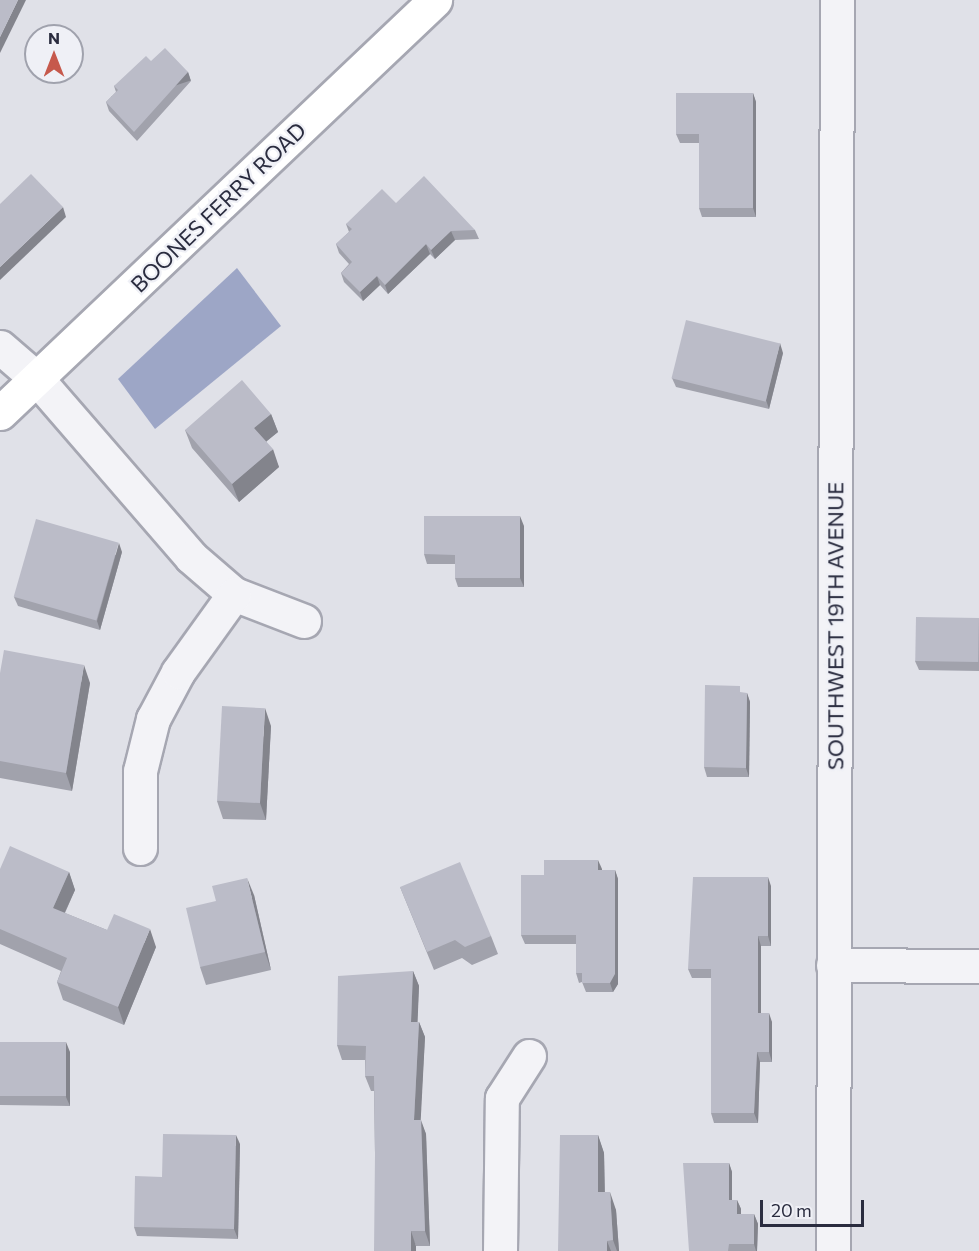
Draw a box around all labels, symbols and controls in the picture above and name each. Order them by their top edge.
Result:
north arrow [24,24,84,84]
text: N [48,28,60,47]
street label: BOONES FERRY ROAD [125,117,311,297]
street label: SOUTHWEST 19TH AVENUE [822,482,848,770]
scale bar [763,1188,866,1226]
text: 20 m [771,1199,812,1221]

